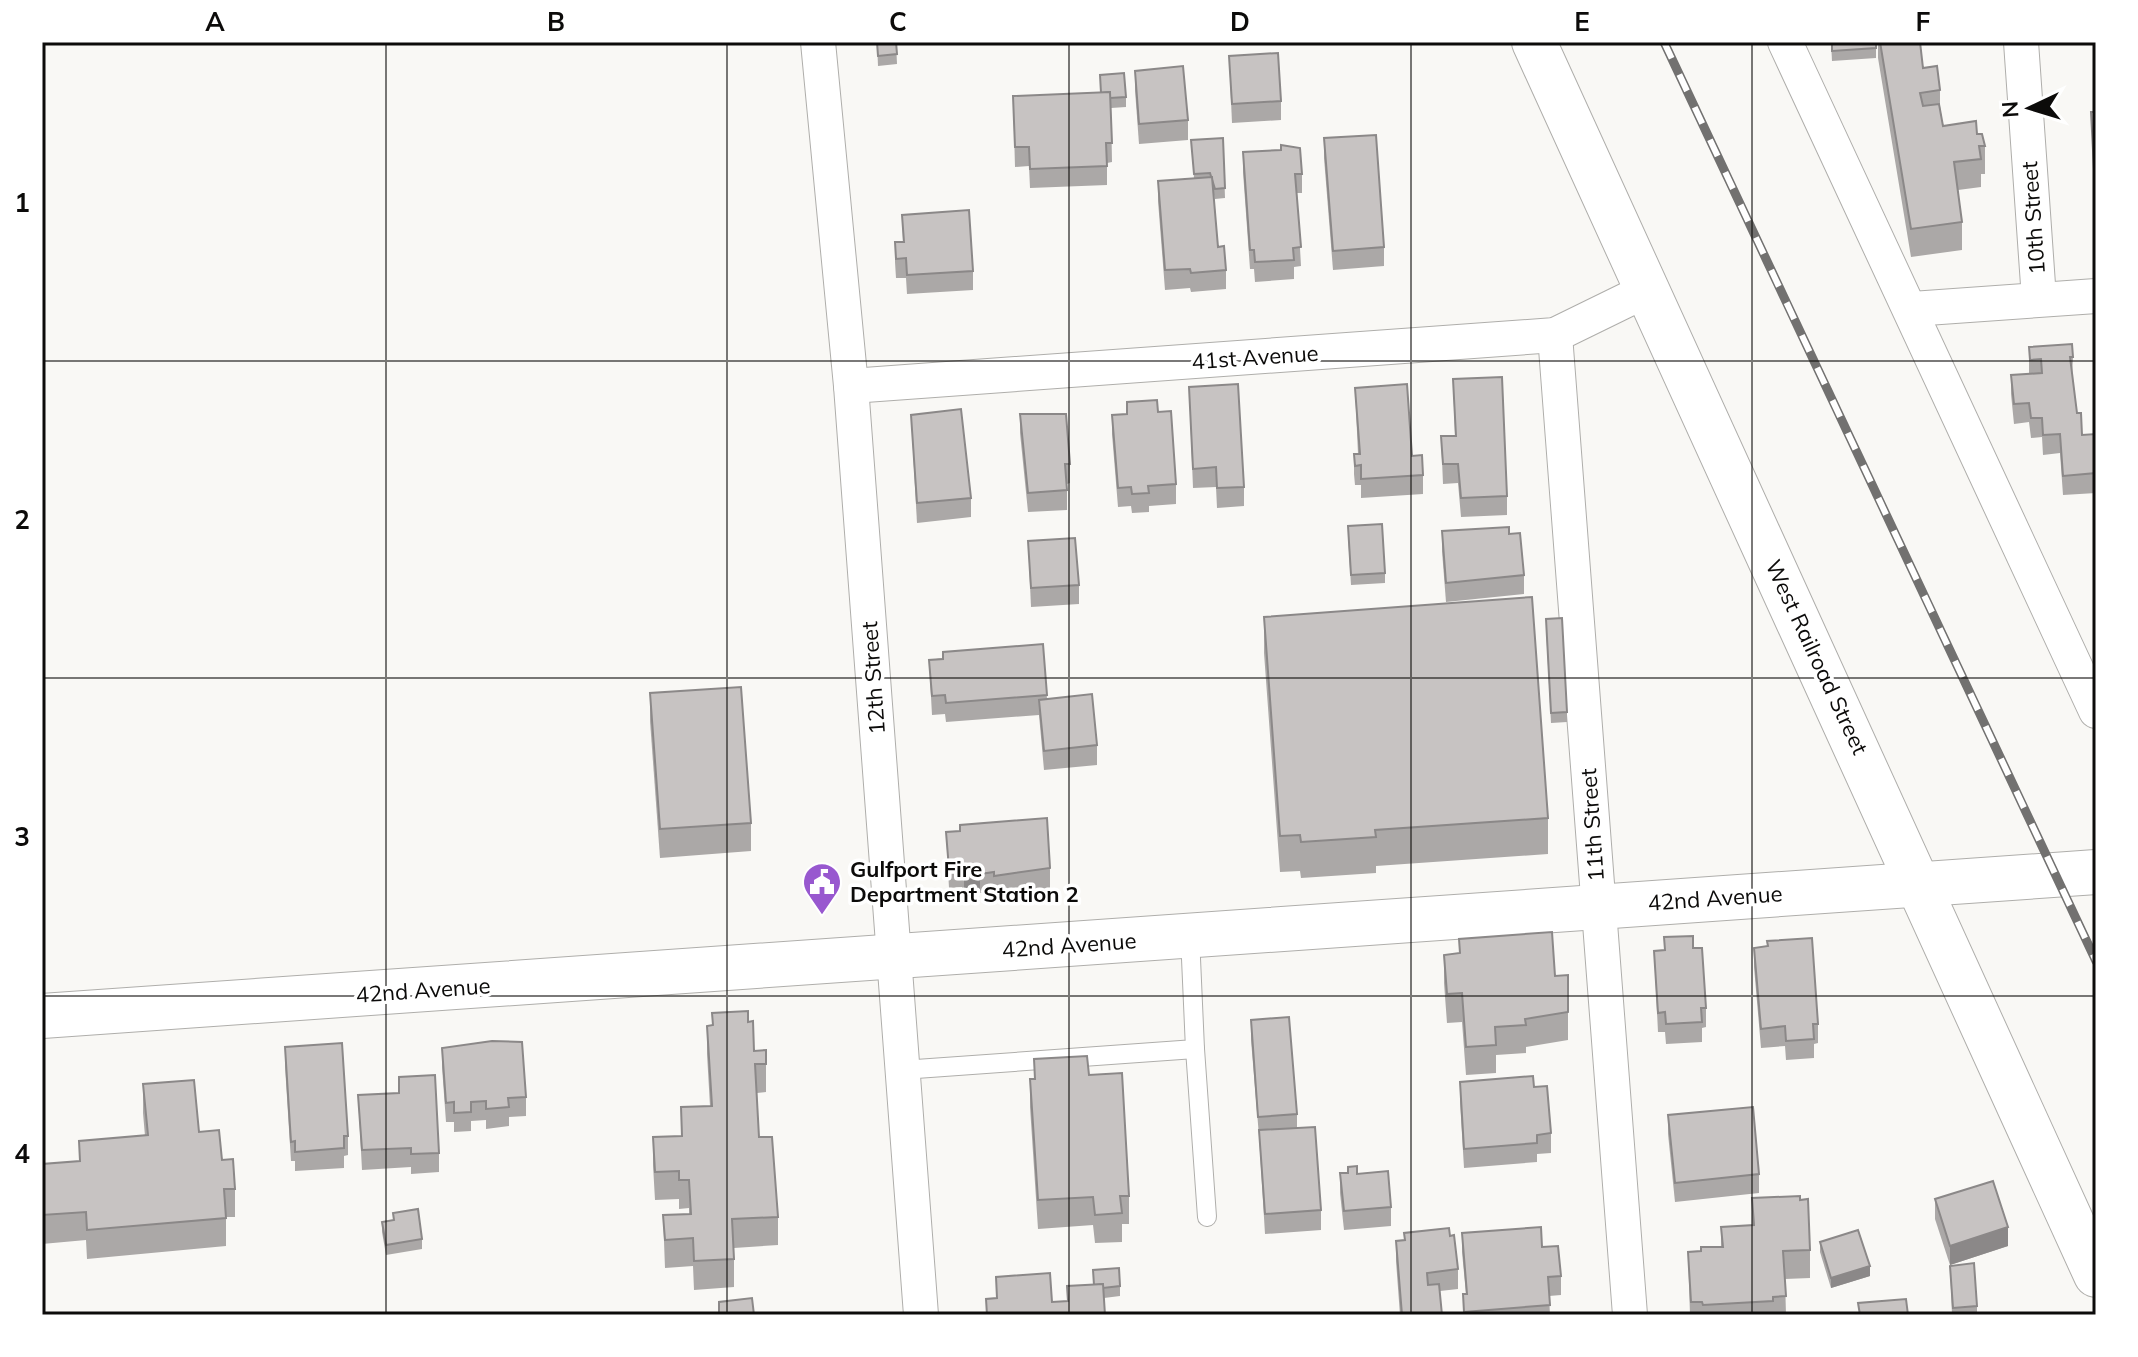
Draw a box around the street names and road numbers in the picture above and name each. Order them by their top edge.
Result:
street label: 10th Street [2015,160,2051,276]
street label: 41st Avenue [1191,339,1319,375]
street label: West Railroad Street [1760,555,1875,759]
street label: 12th Street [855,620,891,736]
street label: 11th Street [1574,767,1610,883]
street label: 42nd Avenue [1647,879,1783,917]
street label: 42nd Avenue [1001,926,1137,964]
street label: 42nd Avenue [355,971,491,1009]

